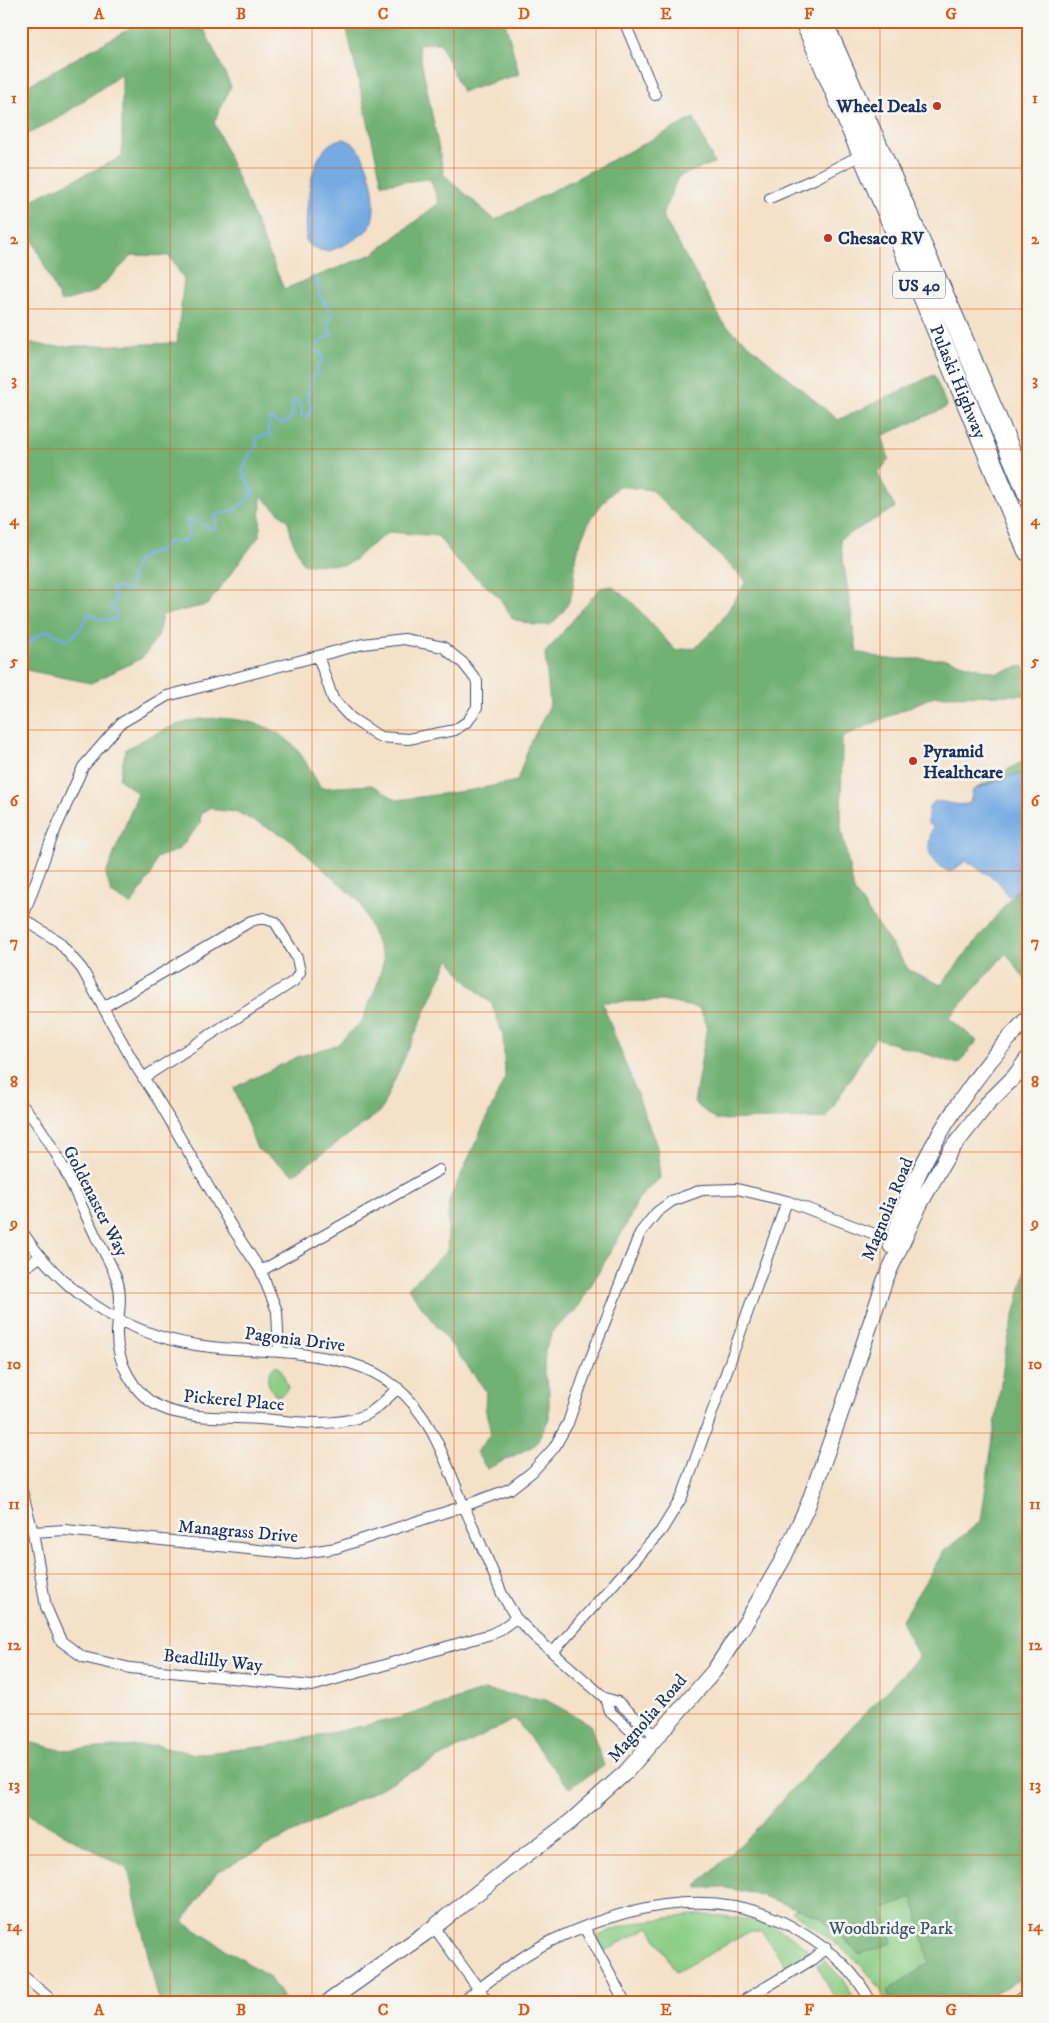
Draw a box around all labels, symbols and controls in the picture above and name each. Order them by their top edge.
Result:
text: A [93,4,105,24]
text: B [236,4,246,24]
text: C [378,4,388,24]
text: D [518,4,530,24]
text: E [660,4,672,24]
text: F [804,4,814,24]
text: G [945,4,957,24]
text: 1 [11,88,17,108]
text: 1 [1032,88,1038,108]
place label: Wheel Deals [836,96,927,118]
marker: Wheel Deals [931,100,943,112]
place label: Chesaco RV [838,228,925,250]
text: 2 [10,229,19,249]
text: 2 [1031,229,1040,249]
marker: Chesaco RV [822,232,834,244]
road number: US 40 [893,272,945,298]
street label: Pulaski Highway [924,322,991,443]
text: 3 [11,370,17,390]
text: 3 [1032,370,1038,390]
text: 4 [8,510,19,530]
text: 4 [1029,510,1040,530]
text: 5 [9,651,18,671]
text: 5 [1030,651,1039,671]
place label: Pyramid Healthcare [923,741,1004,784]
marker: Pyramid Healthcare [907,755,919,767]
text: 6 [10,791,20,811]
text: 6 [1031,791,1041,811]
text: 7 [10,932,18,952]
text: 7 [1031,932,1039,952]
text: 8 [10,1072,18,1092]
text: 8 [1031,1072,1039,1092]
street label: Goldenaster Way [58,1142,133,1261]
street label: Magnolia Road [857,1154,919,1264]
text: 9 [9,1213,18,1233]
text: 9 [1030,1213,1039,1233]
street label: Pagonia Drive [243,1323,346,1357]
text: 10 [7,1354,22,1374]
text: 10 [1028,1354,1043,1374]
street label: Pickerel Place [183,1386,285,1416]
text: 11 [8,1494,20,1514]
text: 11 [1029,1494,1041,1514]
street label: Managrass Drive [177,1516,299,1548]
text: 12 [7,1635,22,1655]
text: 12 [1028,1635,1043,1655]
street label: Beadlilly Way [162,1645,264,1677]
street label: Magnolia Road [603,1670,692,1767]
text: 13 [8,1775,20,1795]
text: 13 [1029,1775,1041,1795]
text: 14 [6,1916,22,1936]
text: 14 [1027,1916,1043,1936]
park label: Woodbridge Park [828,1918,953,1940]
text: A [93,2000,105,2020]
text: B [236,2000,246,2020]
text: C [378,2000,388,2020]
text: D [518,2000,530,2020]
text: E [660,2000,672,2020]
text: F [804,2000,814,2020]
text: G [945,2000,957,2020]

